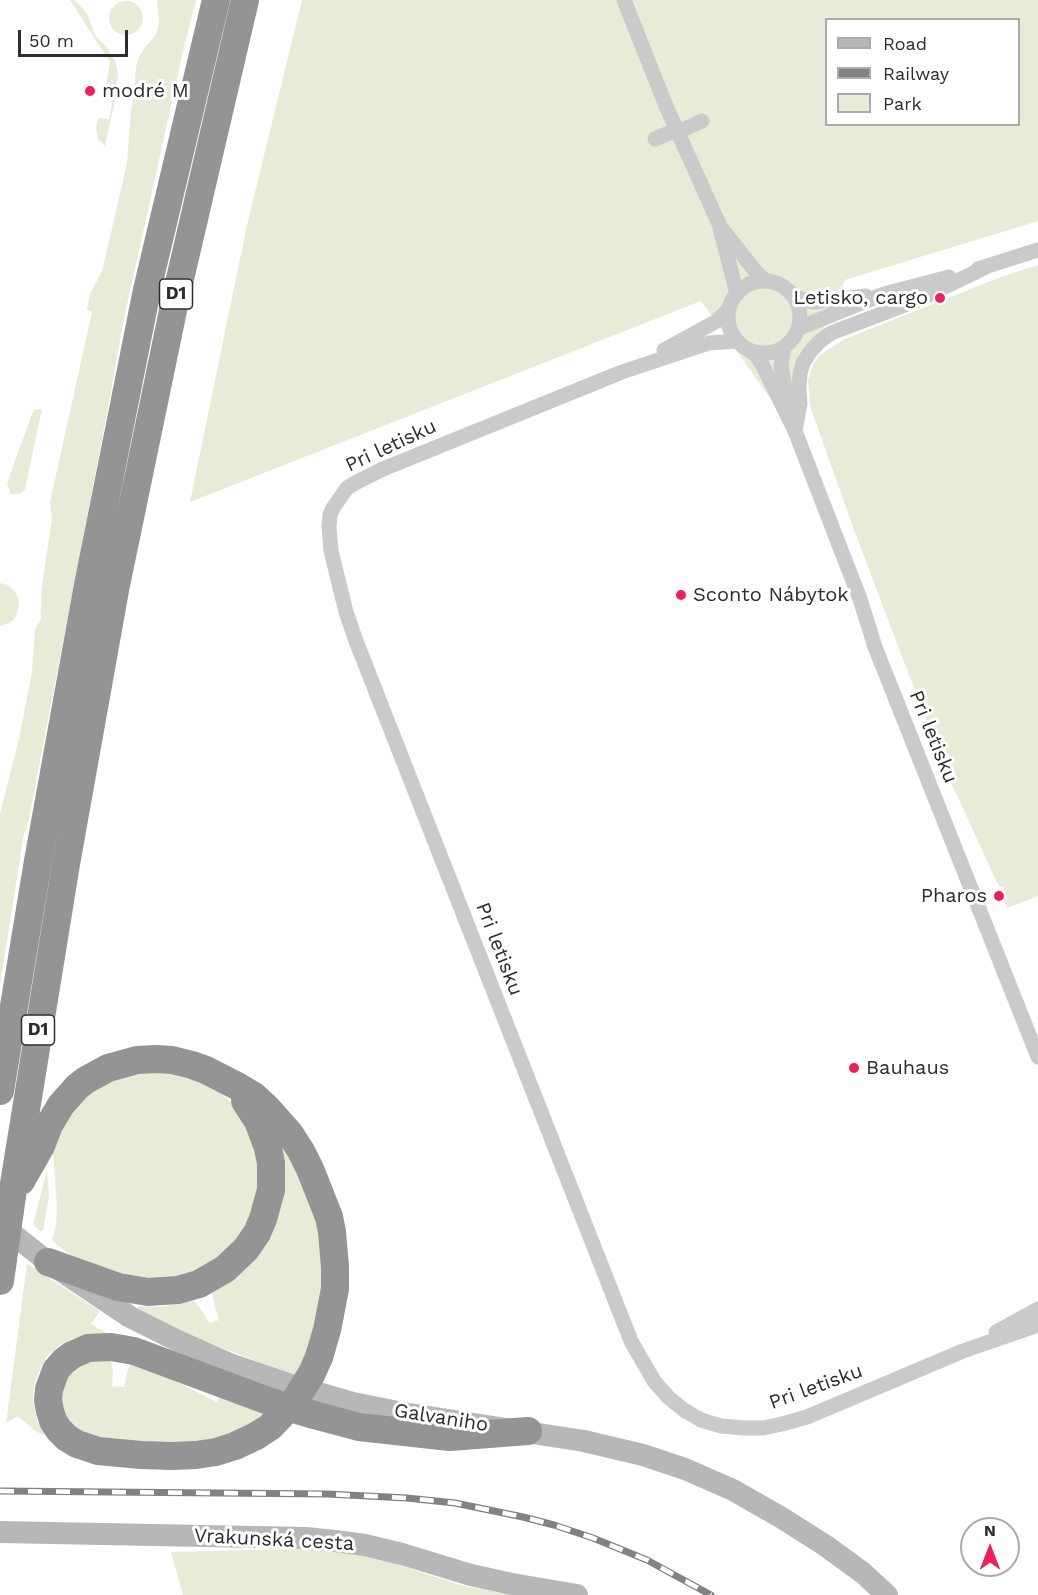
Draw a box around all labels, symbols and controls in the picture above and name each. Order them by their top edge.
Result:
scale bar [21,18,130,56]
legend [825,18,1020,126]
text: 50 m [29,30,74,51]
text: Road [883,33,927,54]
text: Railway [883,63,949,84]
place label: modré M [102,79,189,103]
marker: modré M [83,84,97,98]
text: Park [883,93,922,114]
road number: D1 [160,279,192,309]
place label: Letisko, cargo [793,286,928,310]
marker: Letisko, cargo [933,291,947,305]
street label: Pri letisku [342,414,440,478]
place label: Sconto Nábytok [693,583,849,607]
marker: Sconto Nábytok [674,588,688,602]
street label: Pri letisku [904,687,962,787]
place label: Pharos [921,884,987,908]
marker: Pharos [992,889,1006,903]
street label: Pri letisku [470,899,528,999]
road number: D1 [22,1015,54,1045]
place label: Bauhaus [866,1056,949,1080]
marker: Bauhaus [847,1061,861,1075]
street label: Pri letisku [766,1359,866,1415]
street label: Galvaniho [392,1399,490,1437]
north arrow [960,1517,1020,1577]
text: N [984,1521,996,1540]
street label: Vrakunská cesta [193,1524,355,1556]

